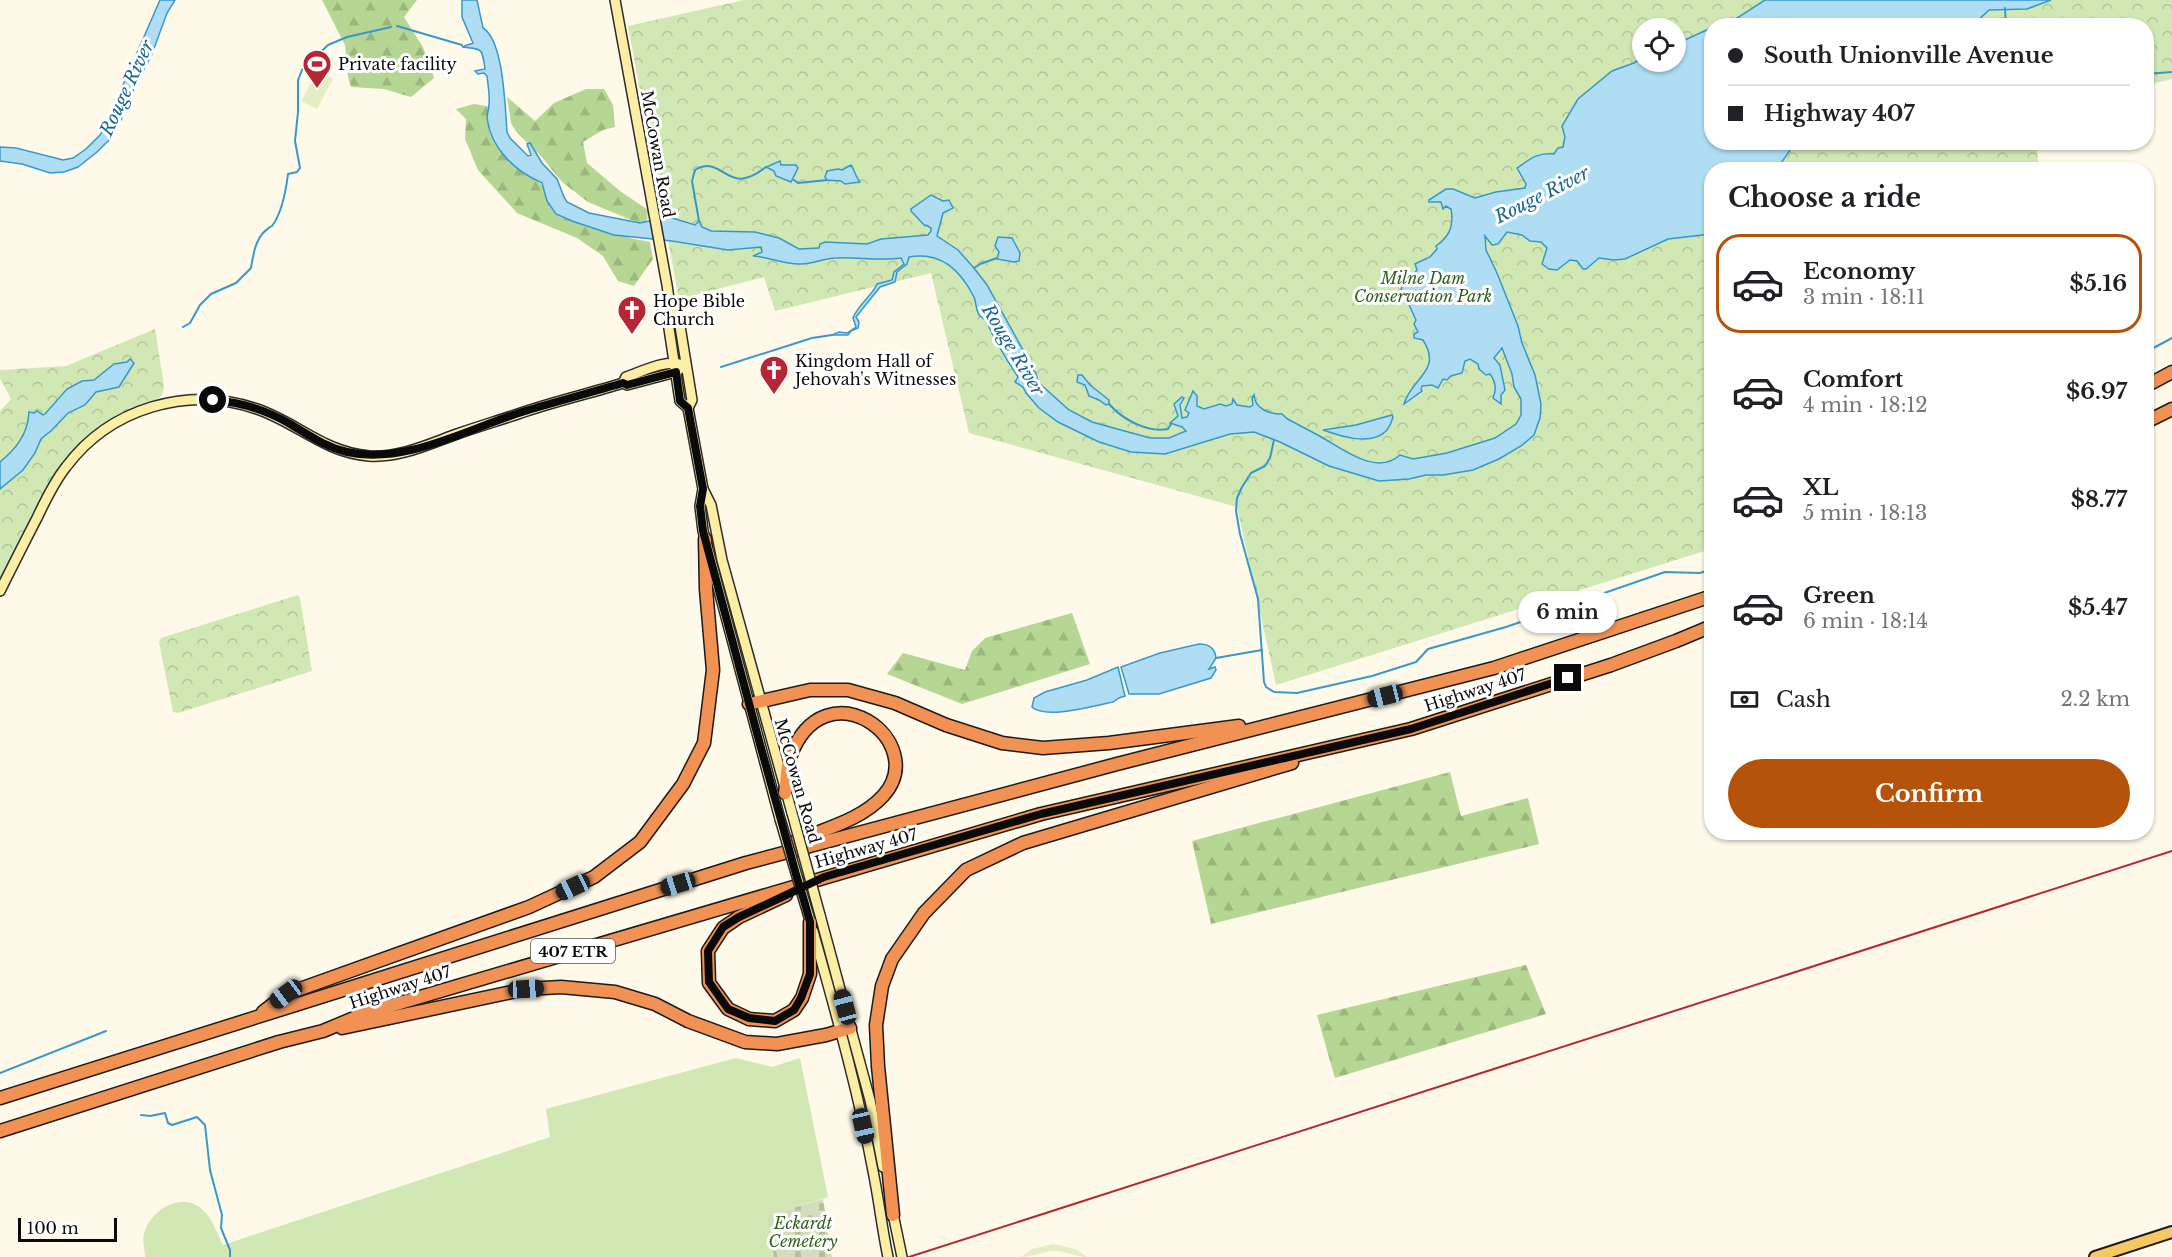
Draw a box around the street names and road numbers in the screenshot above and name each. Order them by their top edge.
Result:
street label: McCowan Road [637,89,679,220]
street label: Highway 407 [1422,664,1529,716]
street label: McCowan Road [771,716,825,846]
street label: Highway 407 [812,824,920,872]
road number: 407 ETR [531,939,615,963]
street label: Highway 407 [347,961,454,1013]

